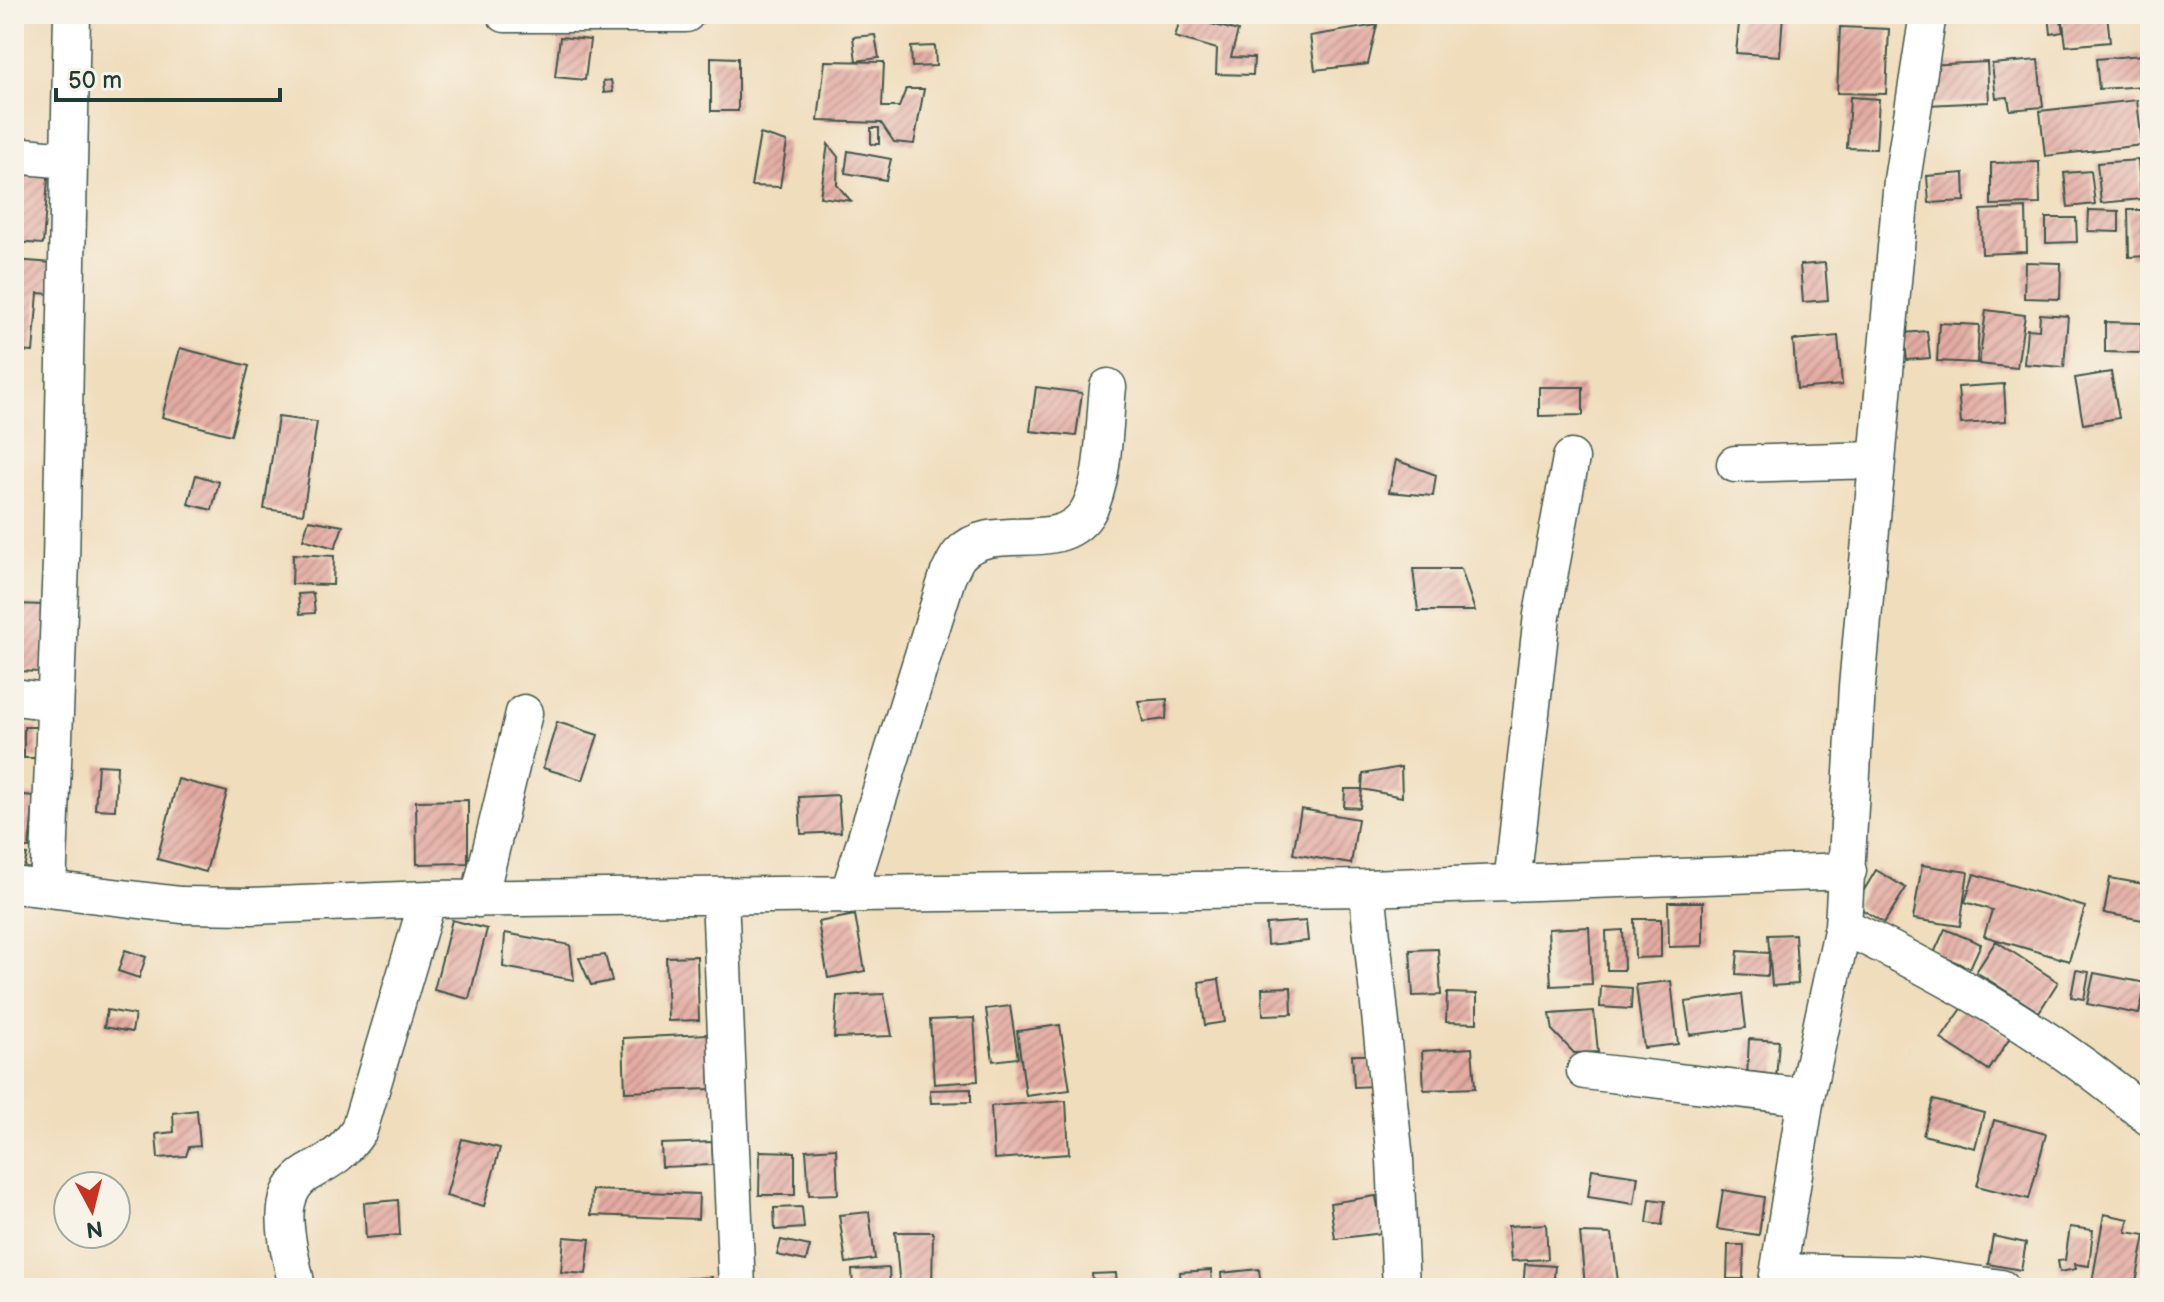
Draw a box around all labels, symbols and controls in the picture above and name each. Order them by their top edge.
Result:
scale bar [56,52,280,102]
text: 50 m [68,66,122,95]
north arrow [52,1170,132,1250]
text: N [84,1214,104,1243]

